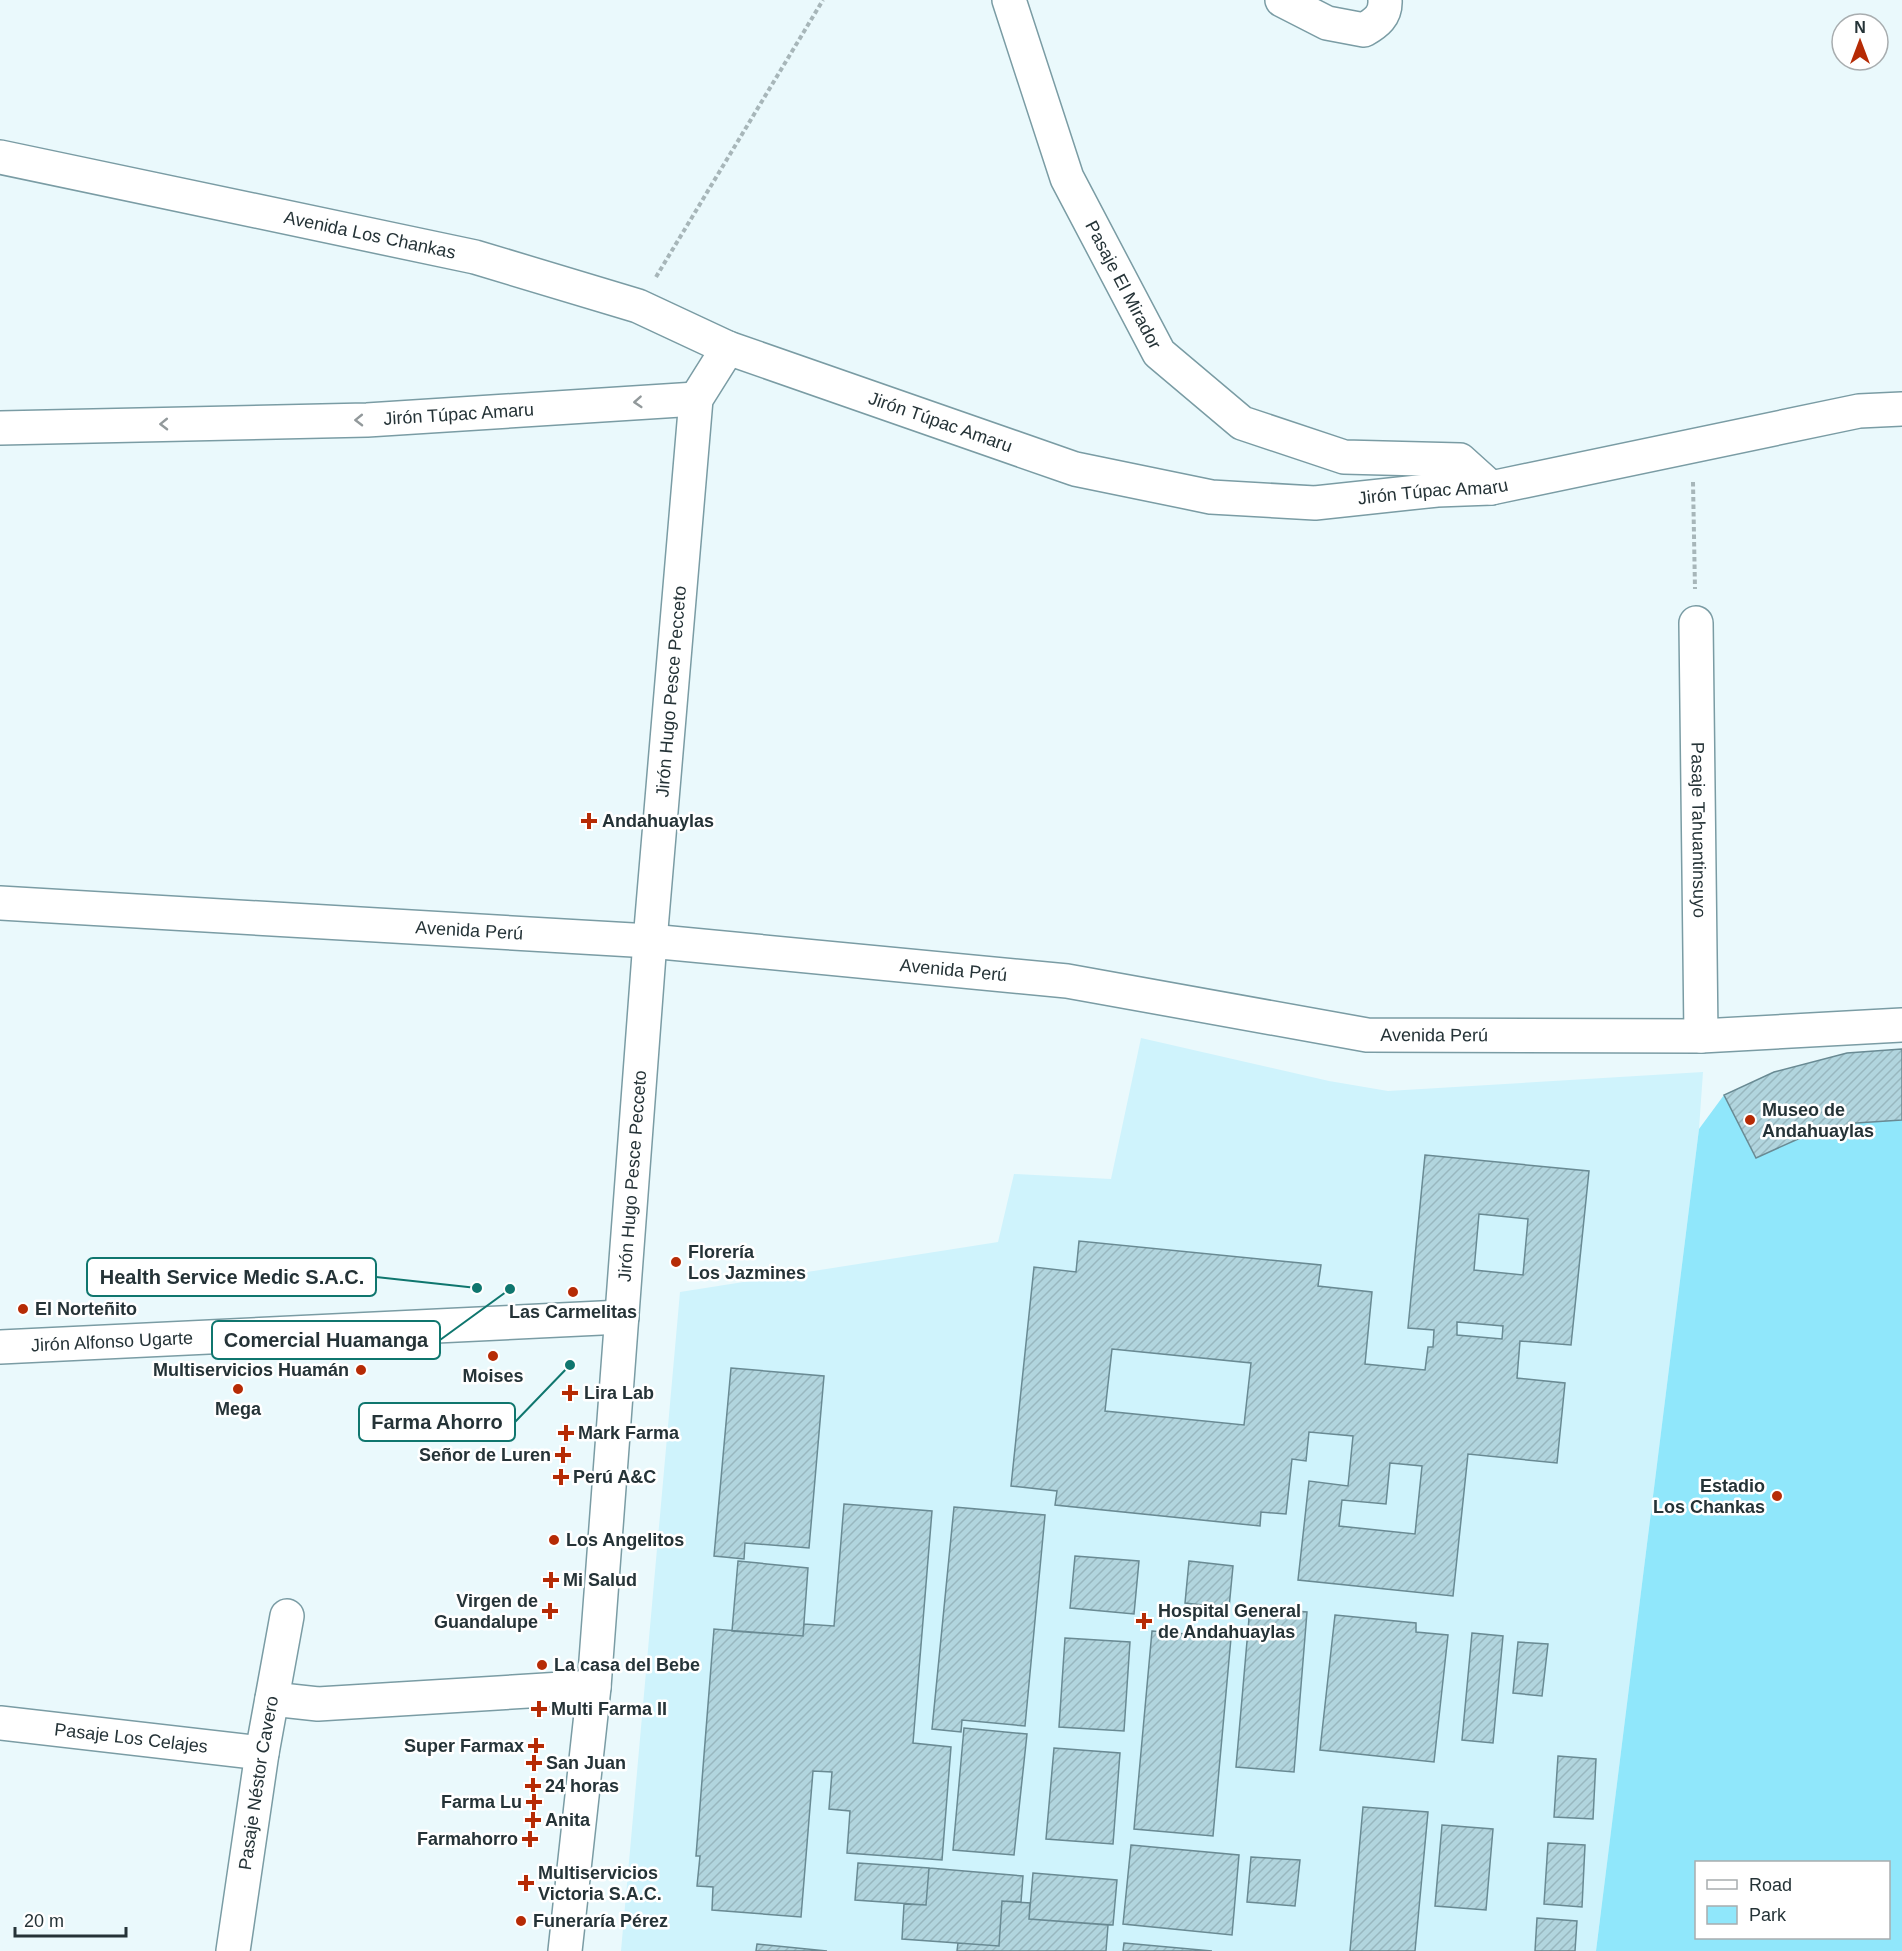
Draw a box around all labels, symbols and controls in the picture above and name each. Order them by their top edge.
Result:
north arrow [1830,12,1890,72]
text: N [1854,19,1866,36]
street label: Avenida Los Chankas [282,207,458,263]
street label: Pasaje El Mirador [1081,217,1165,352]
street label: Jirón Túpac Amaru [866,388,1015,456]
one-way arrow [633,396,642,409]
street label: Jirón Túpac Amaru [383,399,535,429]
one-way arrow [355,413,364,426]
one-way arrow [160,418,169,430]
street label: Jirón Túpac Amaru [1357,475,1510,508]
street label: Jirón Hugo Pesce Pecceto [652,585,690,798]
street label: Pasaje Tahuantinsuyo [1687,742,1710,918]
place label: Andahuaylas [602,811,714,831]
marker: Andahuaylas [580,812,598,830]
street label: Avenida Perú [415,917,524,944]
street label: Avenida Perú [899,955,1008,985]
street label: Avenida Perú [1380,1025,1488,1045]
street label: Jirón Hugo Pesce Pecceto [614,1069,650,1283]
place label: Museo de Andahuaylas [1762,1100,1874,1141]
marker: Museo de Andahuaylas [1743,1113,1757,1127]
place label: Florería Los Jazmines [688,1242,806,1283]
marker: Florería Los Jazmines [669,1255,683,1269]
callout: Health Service Medic S.A.C. [87,1258,376,1296]
text: Health Service Medic S.A.C. [100,1266,364,1288]
marker: Las Carmelitas [566,1285,580,1299]
place label: El Norteñito [35,1299,137,1319]
marker: El Norteñito [16,1302,30,1316]
place label: Las Carmelitas [509,1302,637,1322]
callout: Comercial Huamanga [212,1321,440,1359]
street label: Jirón Alfonso Ugarte [30,1328,193,1355]
text: Comercial Huamanga [224,1329,429,1351]
marker: Moises [486,1349,500,1363]
place label: Multiservicios Huamán [153,1360,349,1380]
marker: Multiservicios Huamán [354,1363,368,1377]
place label: Moises [462,1366,524,1386]
marker: Mega [231,1382,245,1396]
place label: Lira Lab [584,1383,654,1403]
marker: Lira Lab [561,1384,579,1402]
place label: Mega [215,1399,262,1419]
callout: Farma Ahorro [359,1403,515,1441]
text: Farma Ahorro [371,1411,503,1433]
place label: Mark Farma [578,1423,680,1443]
marker: Mark Farma [559,1426,573,1440]
place label: Señor de Luren [419,1445,551,1465]
marker: Señor de Luren [556,1448,570,1462]
place label: Perú A&C [573,1467,656,1487]
marker: Perú A&C [554,1470,568,1484]
place label: Estadio Los Chankas [1653,1476,1765,1517]
marker: Estadio Los Chankas [1770,1489,1784,1503]
place label: Los Angelitos [566,1530,684,1550]
marker: Los Angelitos [547,1533,561,1547]
place label: Mi Salud [563,1570,637,1590]
marker: Mi Salud [544,1573,558,1587]
place label: Virgen de Guandalupe [434,1591,538,1632]
place label: Hospital General de Andahuaylas [1158,1601,1301,1642]
marker: Virgen de Guandalupe [543,1604,557,1618]
marker: Hospital General de Andahuaylas [1135,1612,1153,1630]
place label: La casa del Bebe [554,1655,700,1675]
marker: La casa del Bebe [535,1658,549,1672]
street label: Pasaje Néstor Cavero [235,1694,282,1871]
place label: Multi Farma II [551,1699,667,1719]
marker: Multi Farma II [532,1702,546,1716]
street label: Pasaje Los Celajes [53,1719,209,1757]
place label: Super Farmax [404,1736,524,1756]
marker: Super Farmax [529,1739,543,1753]
place label: San Juan [546,1753,626,1773]
marker: San Juan [527,1756,541,1770]
place label: 24 horas [545,1776,619,1796]
marker: 24 horas [526,1779,540,1793]
place label: Farma Lu [441,1792,522,1812]
marker: Farma Lu [527,1795,541,1809]
place label: Anita [545,1810,591,1830]
marker: Anita [526,1813,540,1827]
place label: Farmahorro [417,1829,518,1849]
marker: Farmahorro [523,1832,537,1846]
legend [1695,1861,1890,1939]
place label: Multiservicios Victoria S.A.C. [538,1863,662,1904]
text: Road [1749,1875,1792,1895]
marker: Multiservicios Victoria S.A.C. [519,1876,533,1890]
scale bar [15,1900,126,1938]
text: Park [1749,1905,1787,1925]
text: 20 m [24,1911,64,1931]
place label: Funeraría Pérez [533,1911,668,1931]
marker: Funeraría Pérez [514,1914,528,1928]

